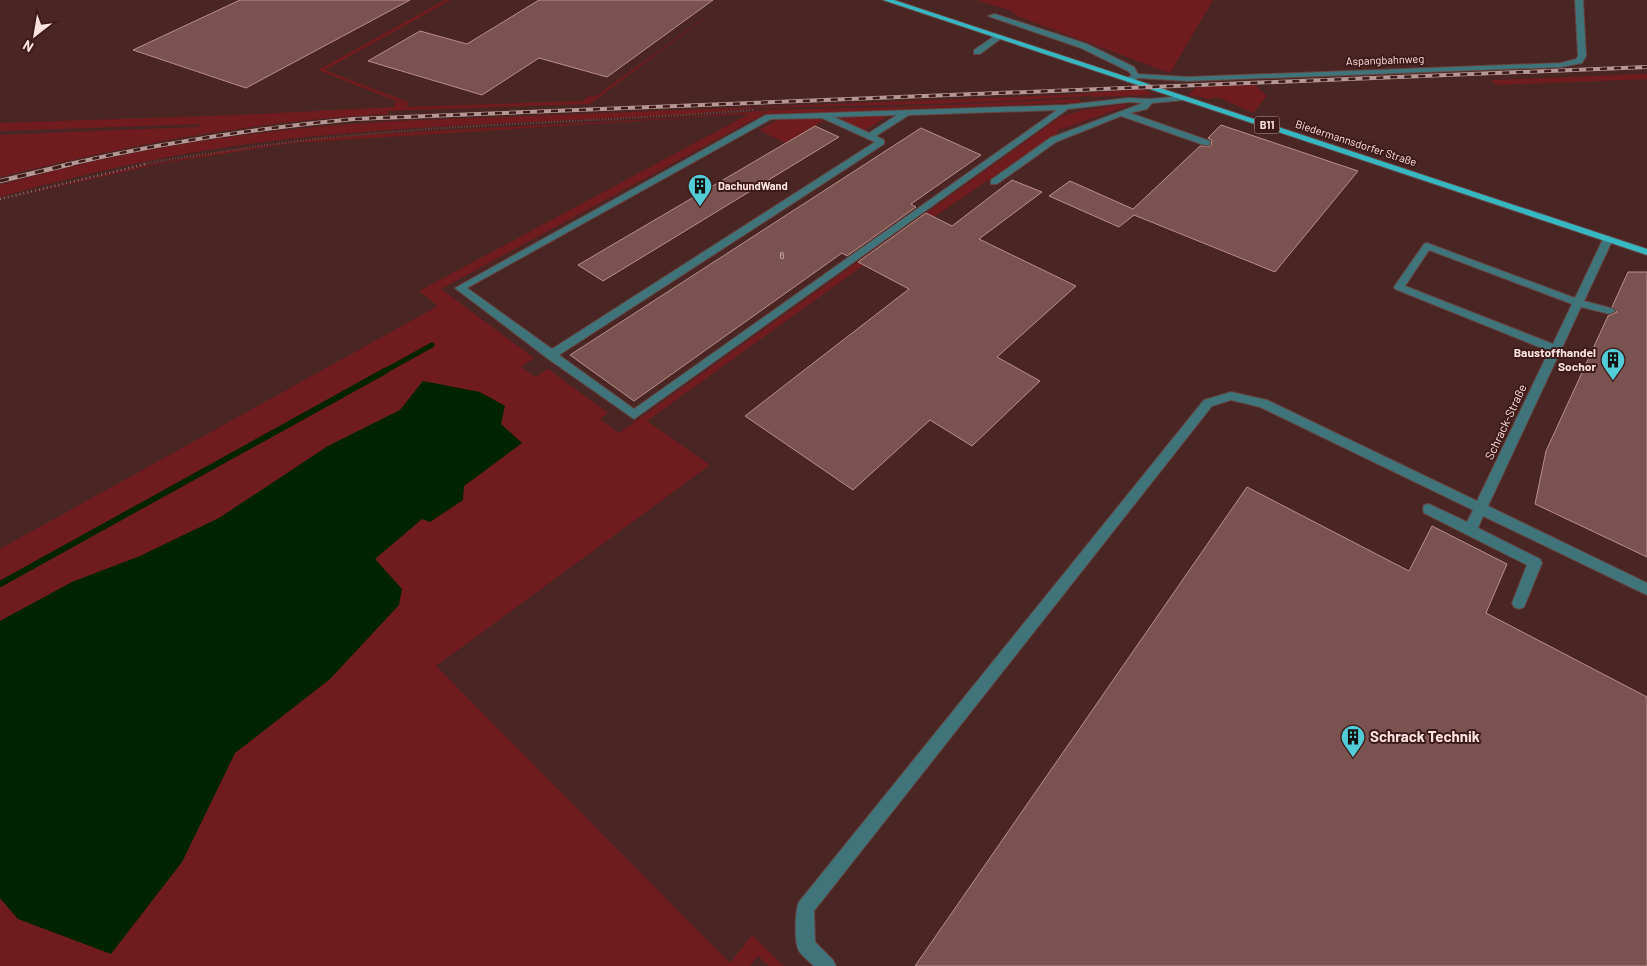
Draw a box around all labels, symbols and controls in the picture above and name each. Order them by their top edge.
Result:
north arrow [10,10,60,60]
text: N [20,37,36,56]
street label: Aspangbahnweg [1346,52,1424,67]
road number: B11 [1254,116,1280,134]
street label: Biedermannsdorfer Straße [1294,117,1419,168]
building icon: DachundWand [687,173,713,207]
place label: DachundWand [718,179,788,192]
house number: 6 [779,249,785,261]
place label: Baustoffhandel Sochor [1514,345,1596,373]
building icon: Baustoffhandel Sochor [1600,347,1626,381]
street label: Schrack-Straße [1481,382,1529,462]
building icon: Schrack Technik [1340,724,1366,758]
place label: Schrack Technik [1370,727,1480,745]

